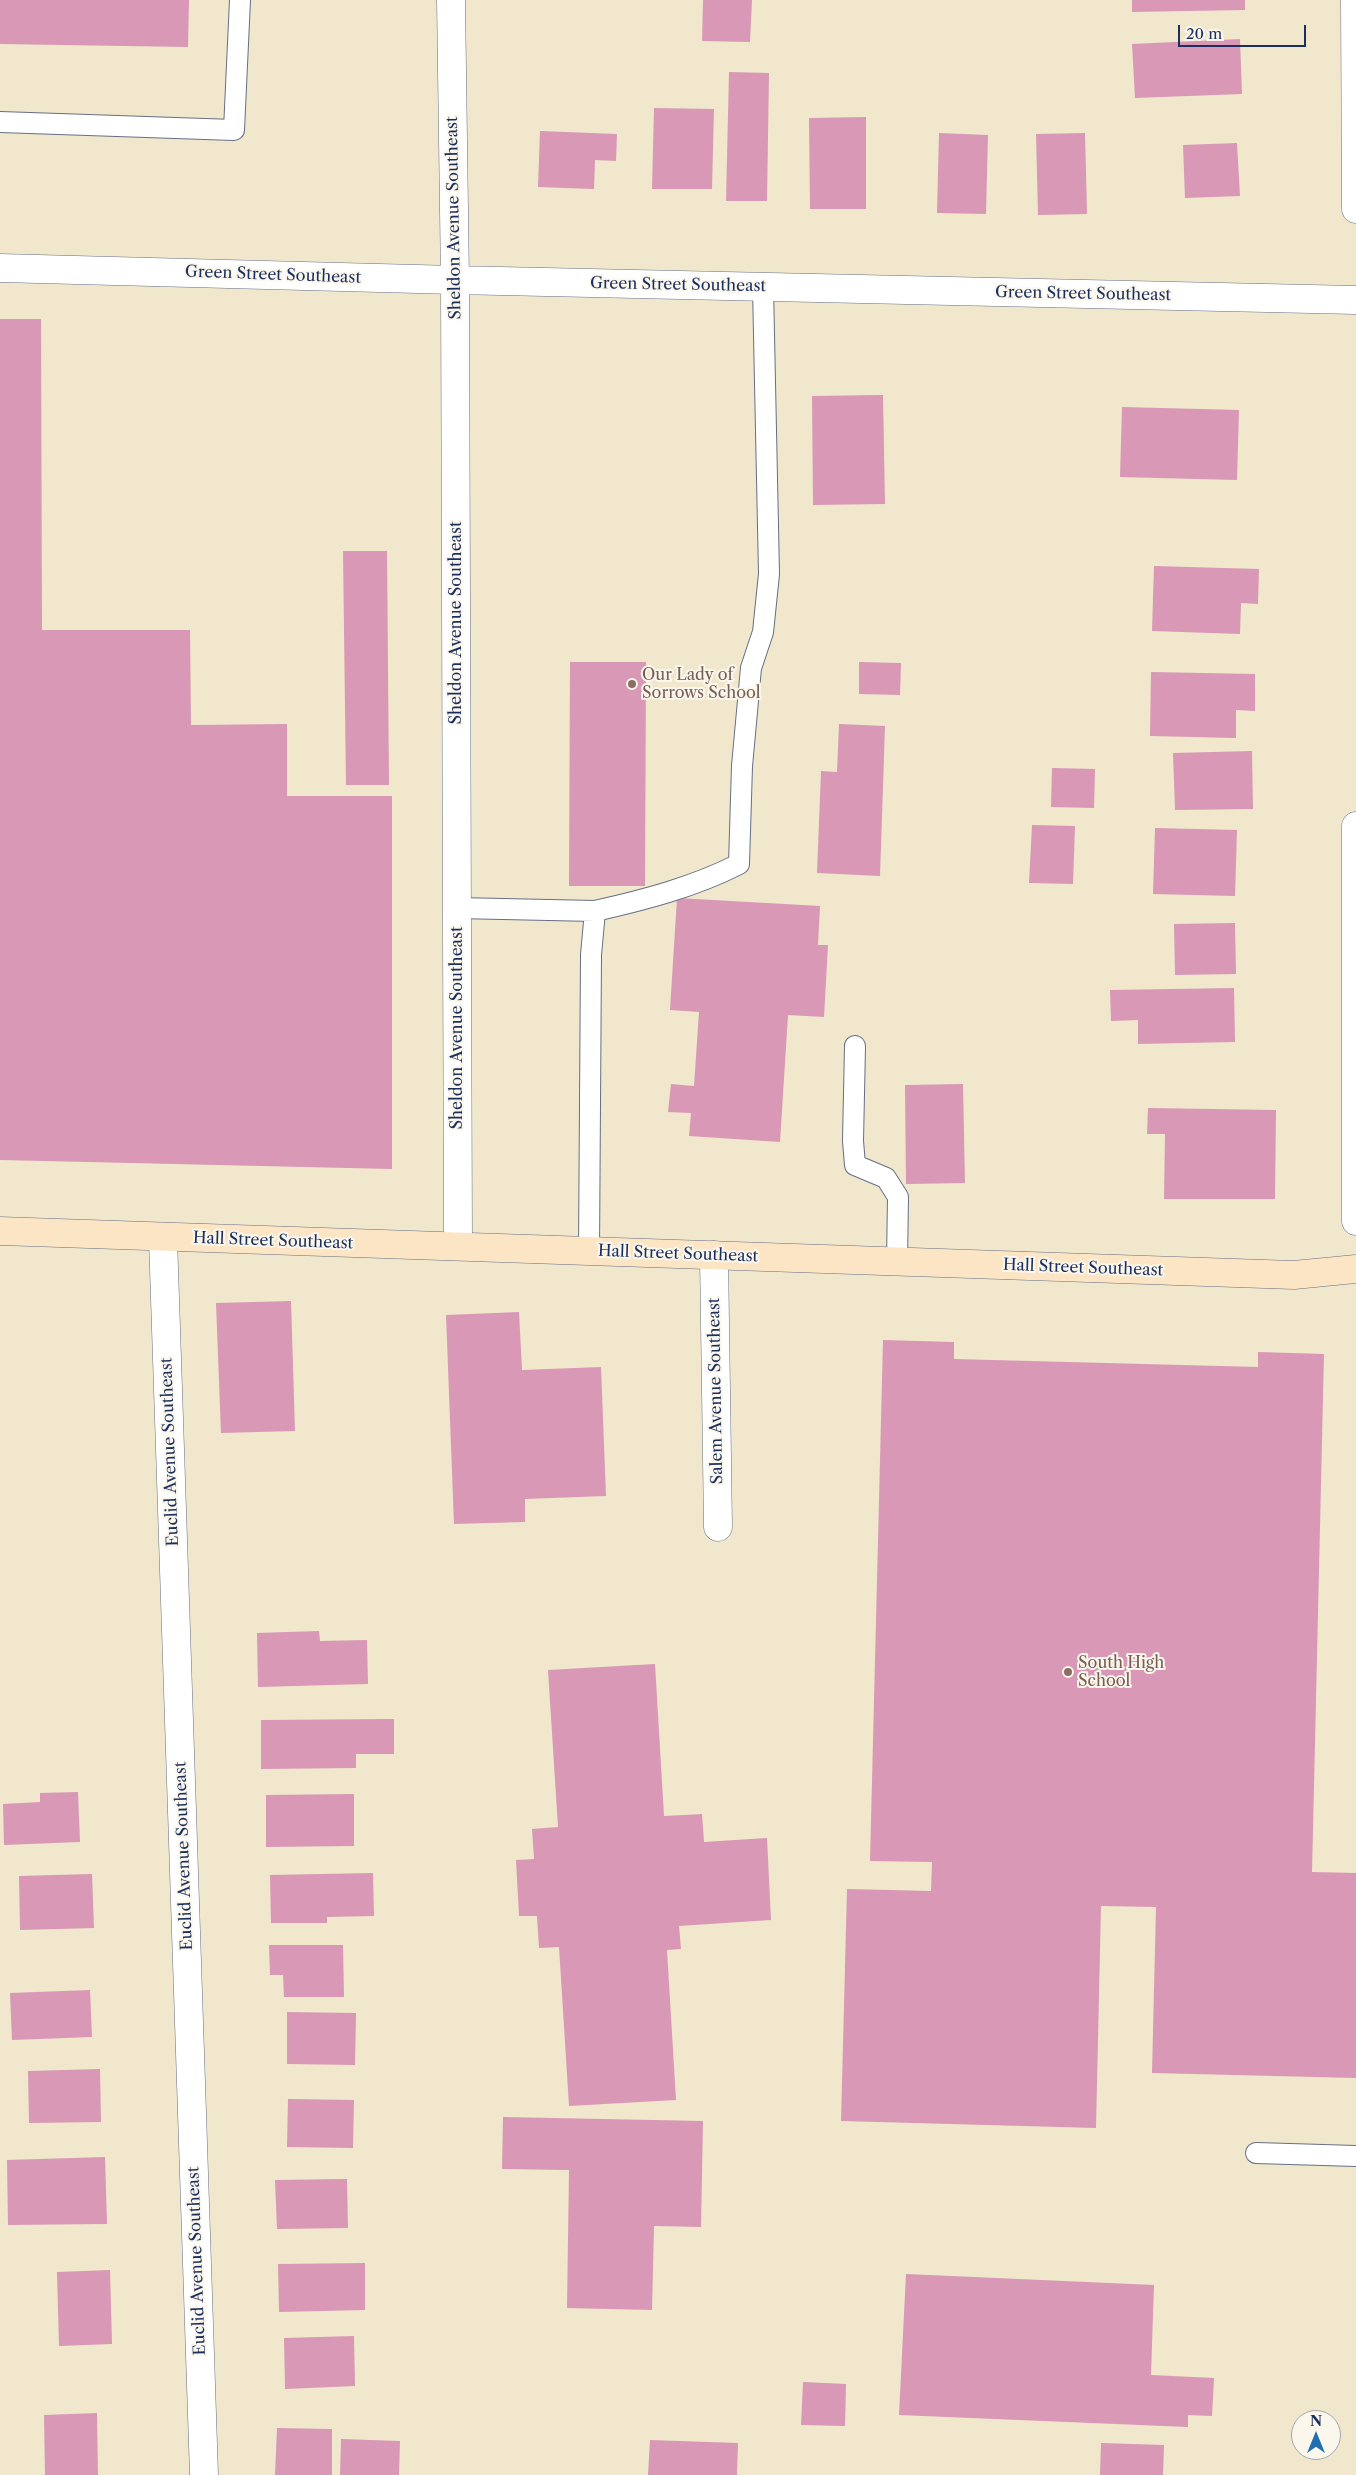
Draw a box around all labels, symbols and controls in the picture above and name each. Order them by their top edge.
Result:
scale bar [1181,15,1308,47]
text: 20 m [1186,24,1222,43]
street label: Sheldon Avenue Southeast [443,116,465,320]
street label: Green Street Southeast [185,262,361,288]
street label: Green Street Southeast [590,274,766,296]
street label: Green Street Southeast [995,283,1171,305]
street label: Sheldon Avenue Southeast [446,521,466,725]
place label: Our Lady of Sorrows School [642,665,761,703]
marker: Our Lady of Sorrows School [626,678,638,690]
street label: Sheldon Avenue Southeast [447,926,467,1130]
street label: Hall Street Southeast [193,1229,353,1253]
street label: Hall Street Southeast [598,1242,758,1266]
street label: Hall Street Southeast [1003,1256,1163,1280]
street label: Salem Avenue Southeast [705,1297,727,1485]
street label: Euclid Avenue Southeast [157,1357,183,1547]
place label: South High School [1078,1653,1164,1691]
marker: South High School [1062,1666,1074,1678]
street label: Euclid Avenue Southeast [171,1761,197,1951]
street label: Euclid Avenue Southeast [184,2166,210,2356]
north arrow [1291,2410,1341,2460]
text: N [1310,2412,1322,2430]

